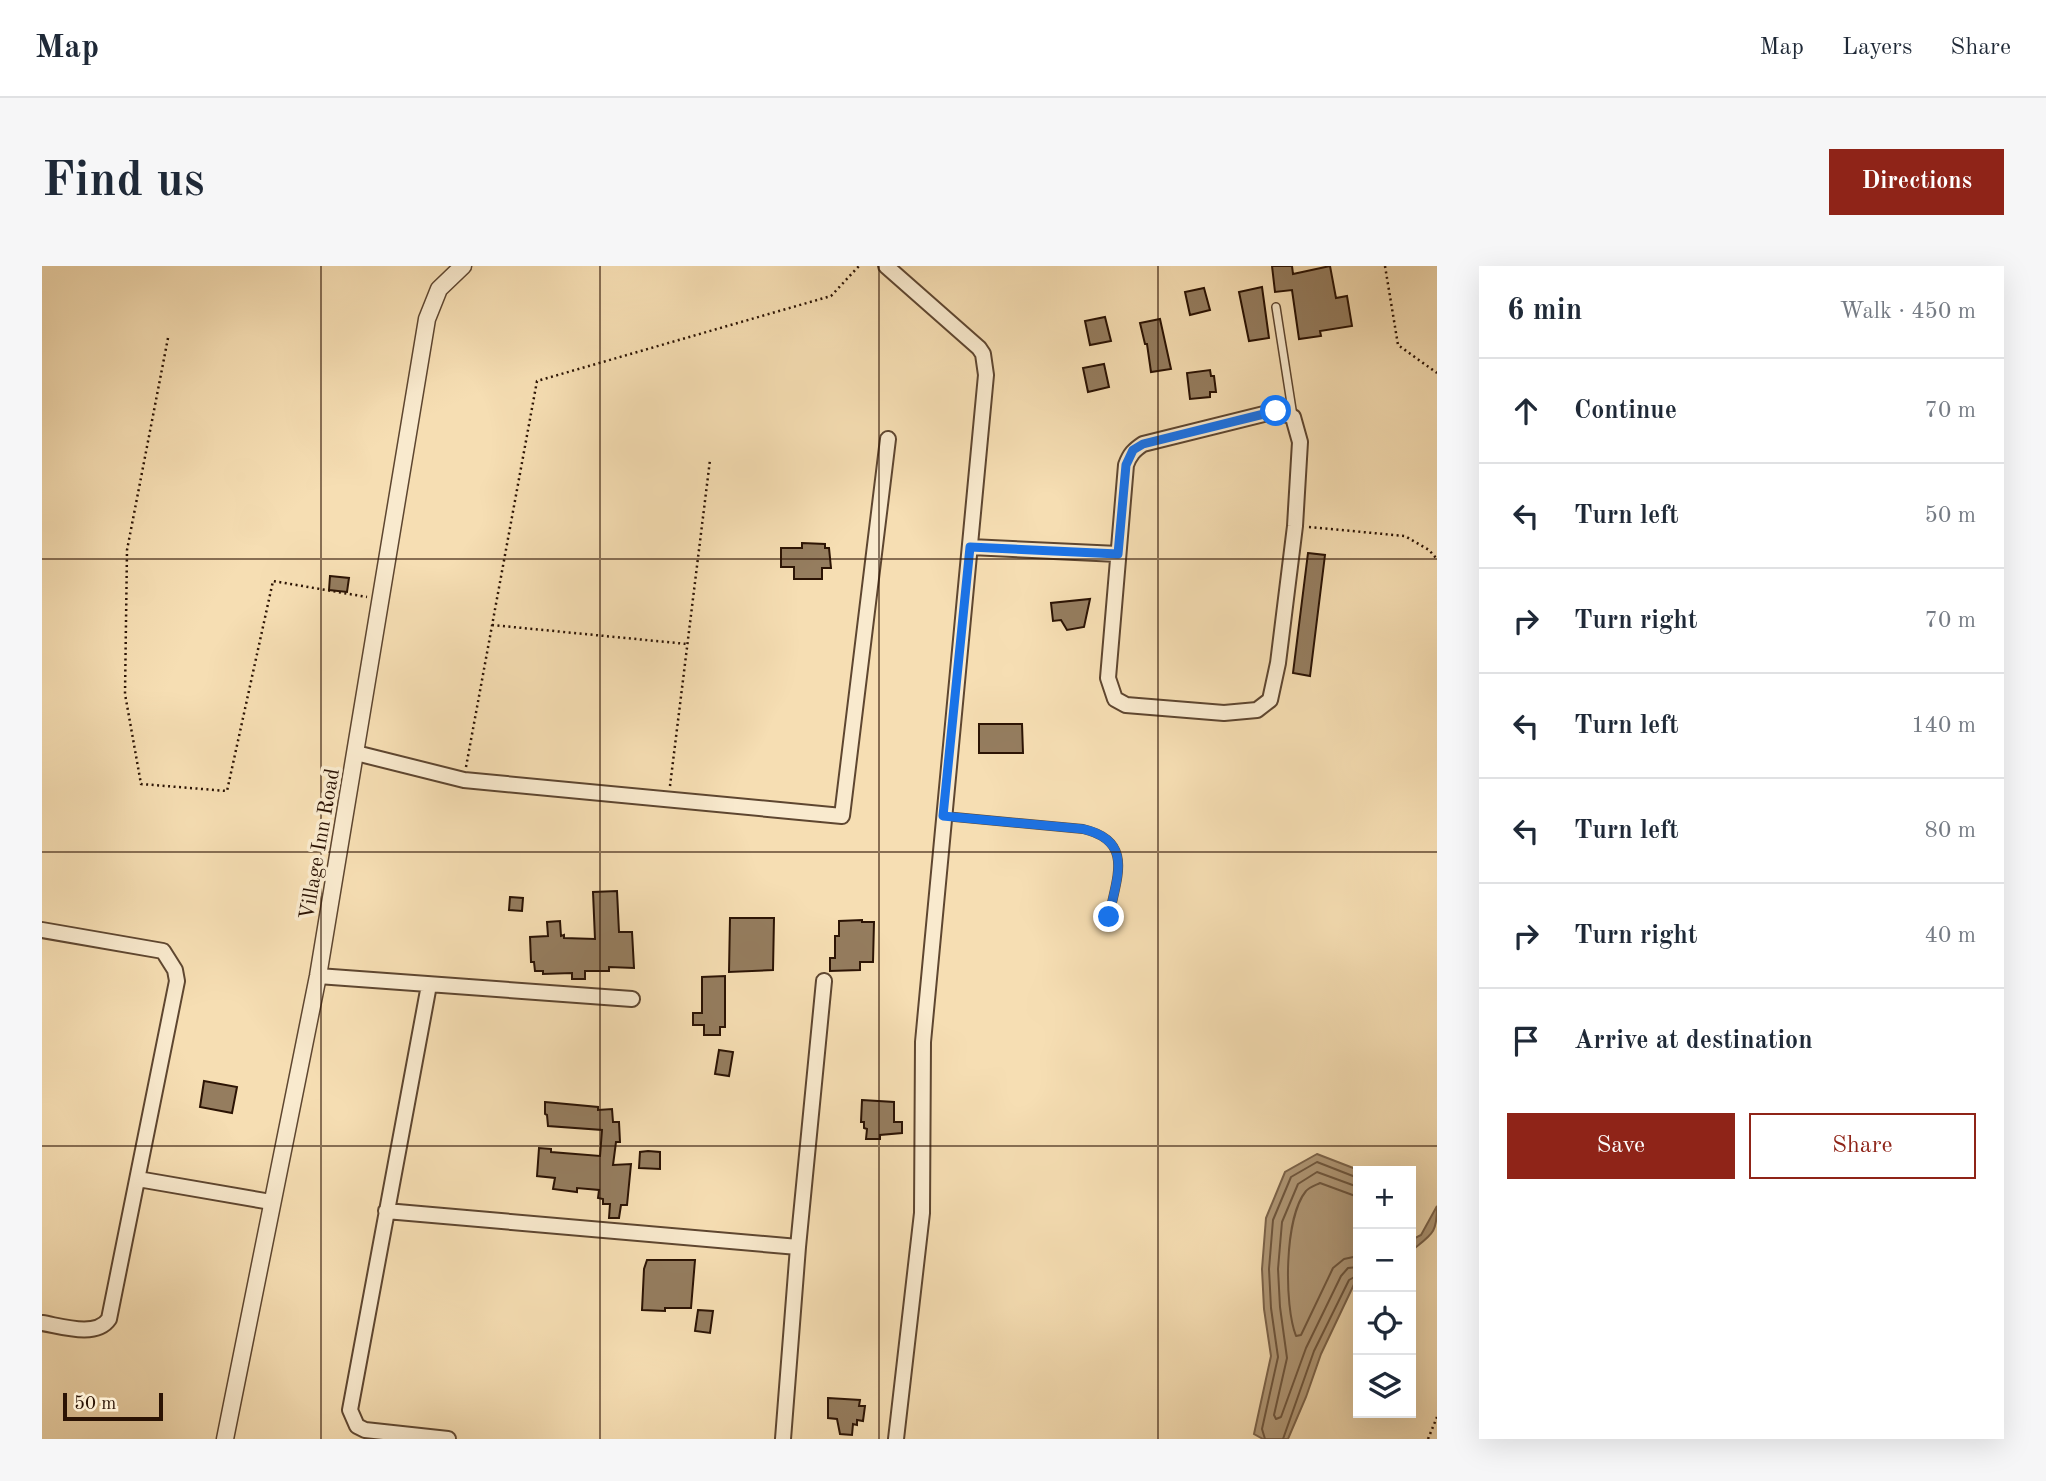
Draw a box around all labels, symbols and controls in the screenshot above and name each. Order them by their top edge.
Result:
text: Map [35,32,99,65]
text: Map [1760,36,1804,60]
text: Layers [1842,36,1912,60]
text: Share [1950,36,2011,60]
button: Directions [1829,149,2004,215]
text: Find us [42,158,205,207]
text: 6 min [1507,296,1582,326]
text: Walk · 450 m [1840,300,1976,323]
icon: ahead [1507,392,1545,430]
route start [1260,395,1291,426]
text: Continue [1574,398,1677,424]
text: 70 m [1925,399,1976,422]
icon: left [1507,497,1545,535]
text: Turn left [1574,503,1679,529]
text: 50 m [1925,504,1976,527]
icon: right [1507,602,1545,640]
text: Turn right [1574,608,1697,634]
text: 70 m [1925,609,1976,632]
icon: left [1507,707,1545,745]
text: Turn left [1574,713,1679,739]
text: 140 m [1911,714,1976,737]
street label: Village Inn Road [297,767,344,922]
icon: left [1507,812,1545,850]
text: Turn left [1574,818,1679,844]
text: 80 m [1925,819,1976,842]
route end [1093,901,1124,932]
icon: right [1507,917,1545,955]
text: Turn right [1574,923,1697,949]
text: 40 m [1925,924,1976,947]
icon: arrive [1507,1022,1545,1060]
text: Arrive at destination [1574,1028,1813,1054]
button: Save [1507,1113,1735,1179]
button: Share [1749,1113,1976,1179]
map controls [1353,1166,1416,1418]
button: + [1353,1166,1416,1229]
button: − [1353,1229,1416,1292]
button: locate [1353,1292,1416,1355]
button: layers [1353,1355,1416,1418]
scale bar [63,1390,163,1422]
text: 50 m [74,1395,116,1414]

